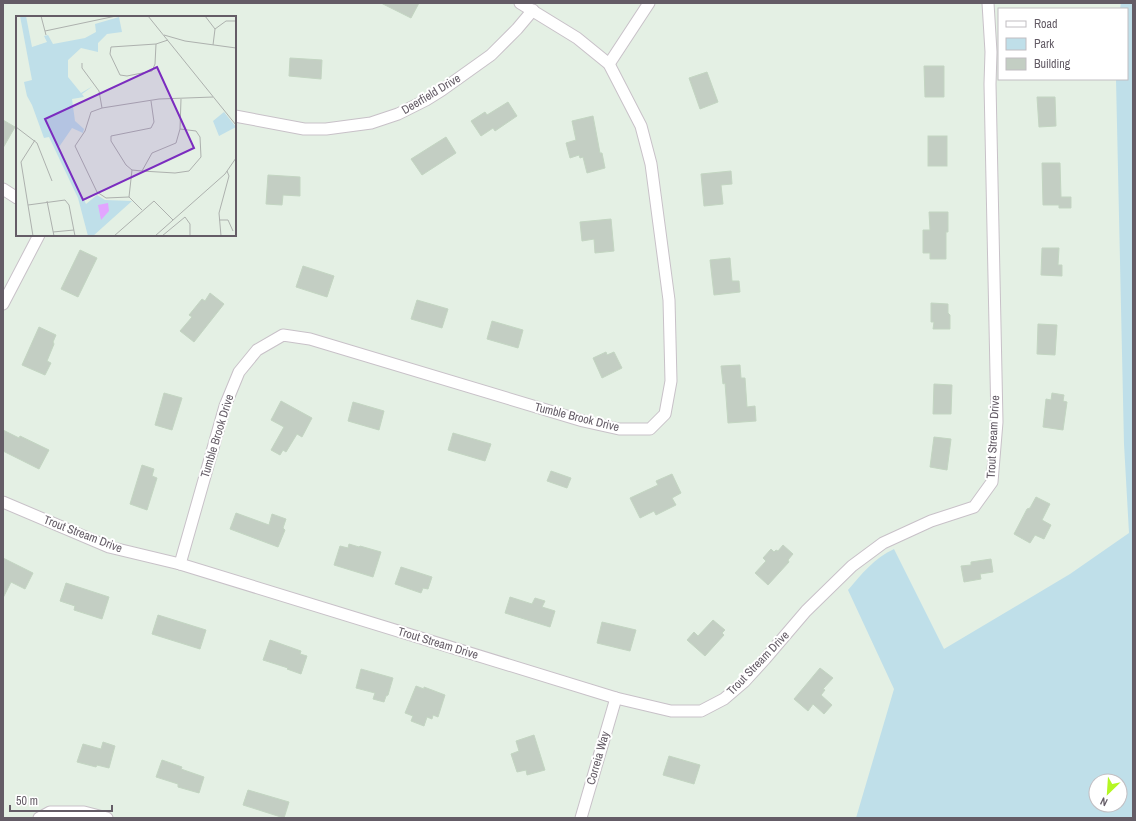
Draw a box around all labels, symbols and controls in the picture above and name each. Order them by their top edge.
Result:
legend [998,8,1128,80]
inset map [16,16,236,236]
text: Road [1034,16,1058,32]
text: Park [1034,36,1054,52]
text: Building [1034,56,1071,72]
street label: Deerfield Drive [399,70,463,118]
street label: Tumble Brook Drive [197,392,237,480]
street label: Trout Stream Drive [983,395,1003,479]
street label: Tumble Brook Drive [533,399,621,435]
street label: Trout Stream Drive [41,512,125,556]
street label: Trout Stream Drive [396,623,480,663]
street label: Trout Stream Drive [723,627,793,699]
street label: Correia Way [583,729,613,787]
north arrow [1088,773,1128,813]
scale bar [10,787,112,813]
text: 50 m [16,793,38,809]
text: N [1098,794,1110,810]

